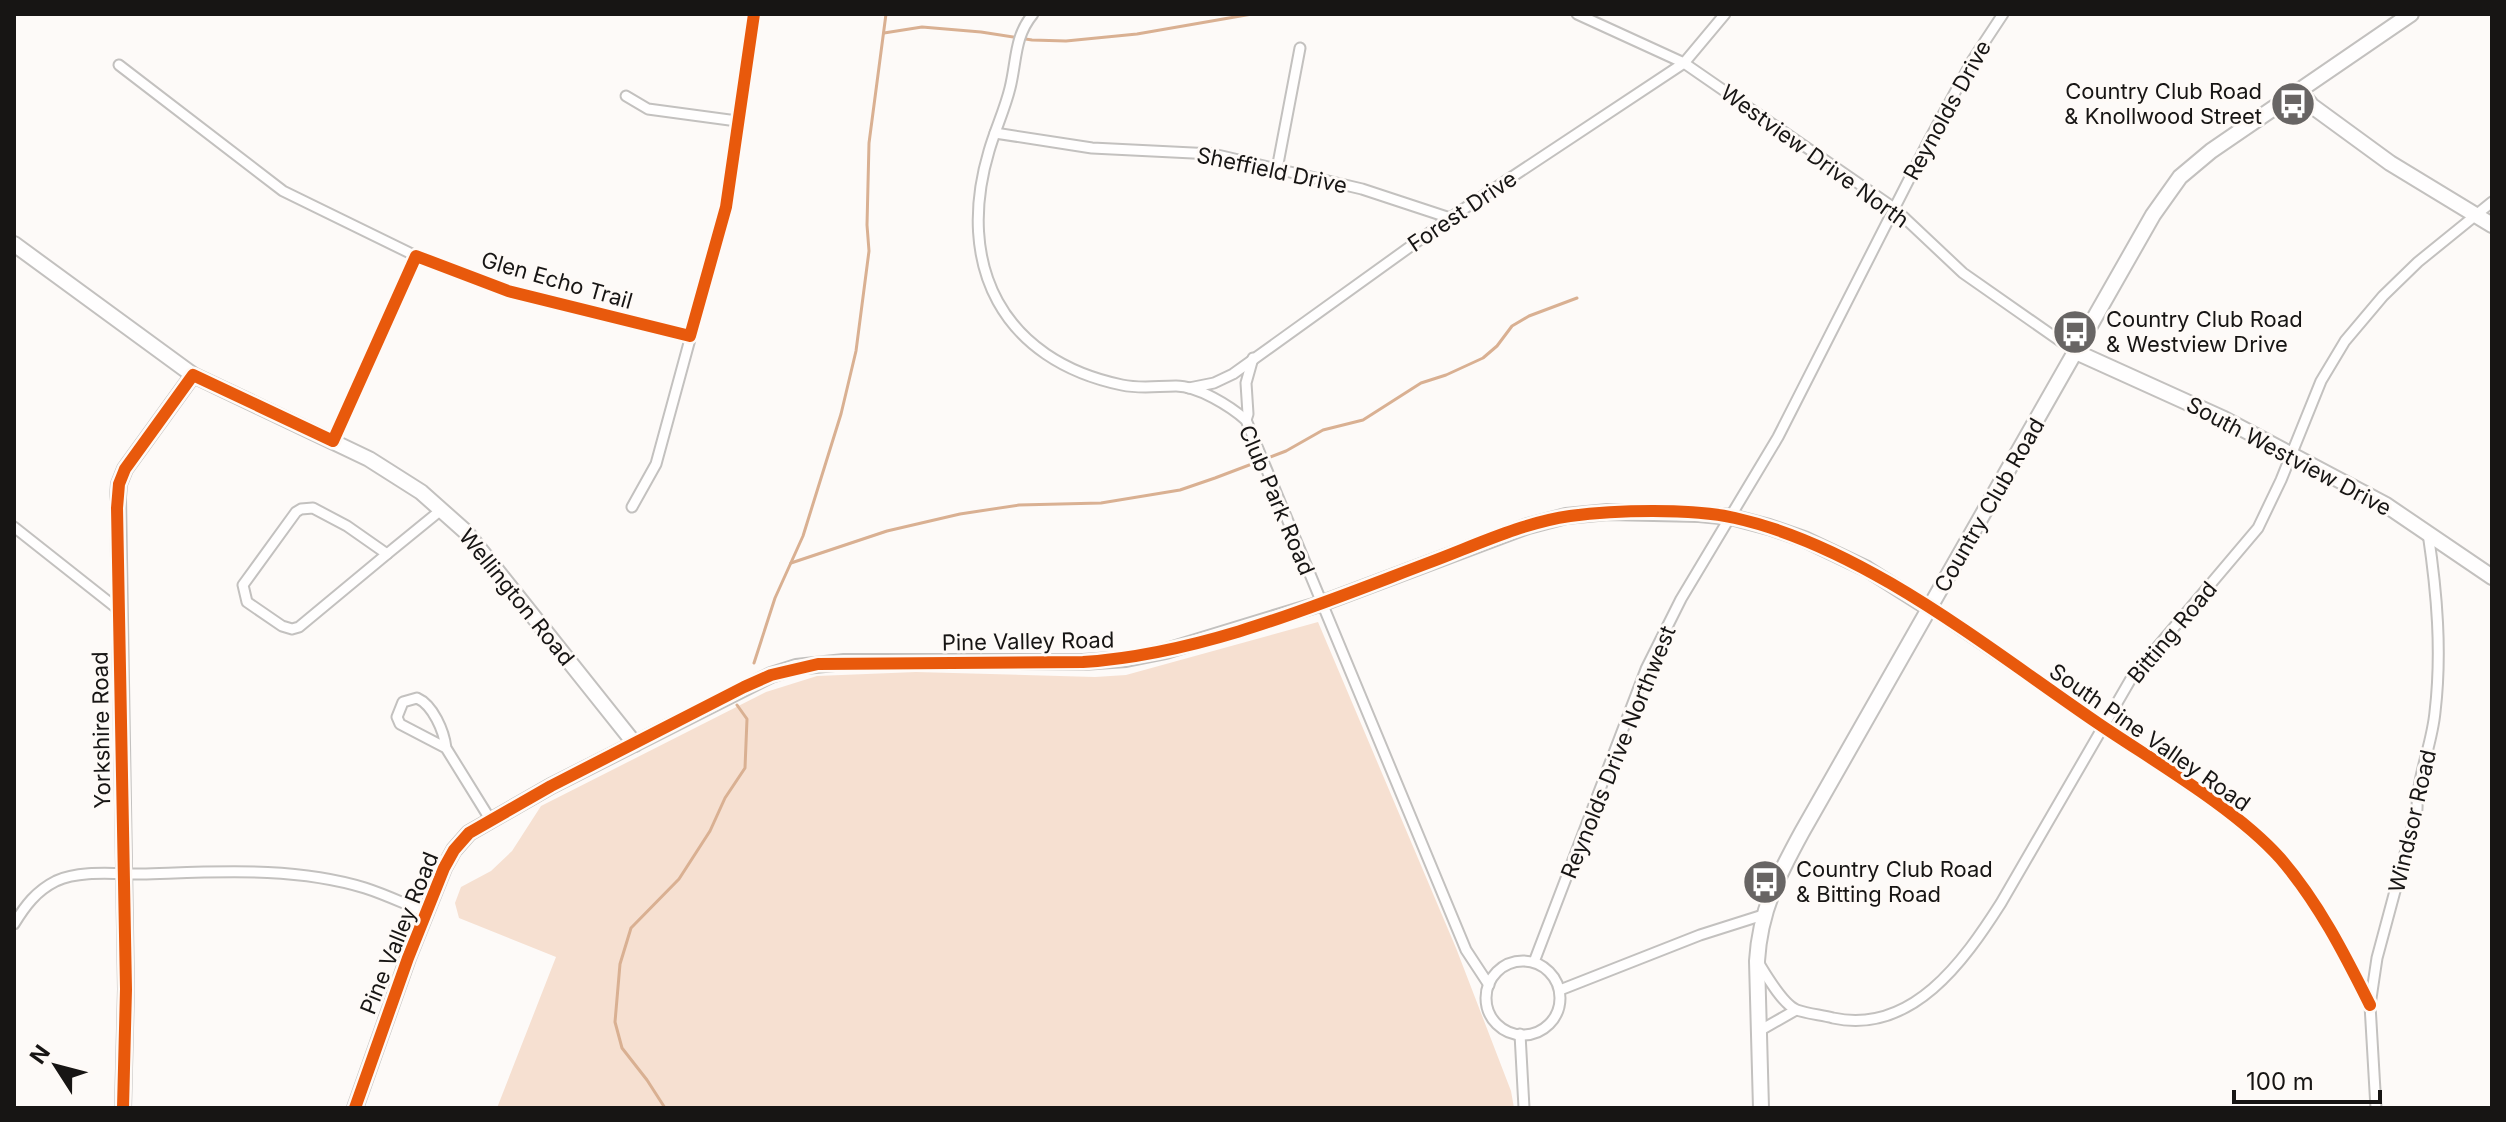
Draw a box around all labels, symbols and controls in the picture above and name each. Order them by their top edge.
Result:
street label: Reynolds Drive [1898,35,1996,185]
place label: Country Club Road & Knollwood Street [2064,78,2262,129]
street label: Westview Drive North [1716,79,1914,233]
bus stop icon: Country Club Road & Knollwood Street [2269,80,2317,128]
street label: Sheffield Drive [1194,141,1350,199]
street label: Forest Drive [1403,165,1521,257]
street label: Glen Echo Trail [478,246,636,314]
place label: Country Club Road & Westview Drive [2106,306,2303,357]
bus stop icon: Country Club Road & Westview Drive [2051,308,2099,356]
street label: South Westview Drive [2182,391,2396,521]
street label: Country Club Road [1929,413,2049,597]
street label: Club Park Road [1234,421,1320,579]
street label: Wellington Road [454,523,580,671]
street label: Bitting Road [2122,576,2222,688]
street label: Reynolds Drive Northwest [1555,622,1681,882]
street label: Pine Valley Road [942,626,1114,656]
street label: Yorkshire Road [87,651,115,809]
street label: South Pine Valley Road [2045,658,2255,816]
street label: Windsor Road [2383,747,2441,895]
street label: Pine Valley Road [355,848,443,1018]
place label: Country Club Road & Bitting Road [1796,856,1993,907]
bus stop icon: Country Club Road & Bitting Road [1741,858,1789,906]
north arrow [16,1026,96,1106]
text: N [24,1040,55,1069]
scale bar [2234,1054,2380,1104]
text: 100 m [2246,1067,2314,1096]

